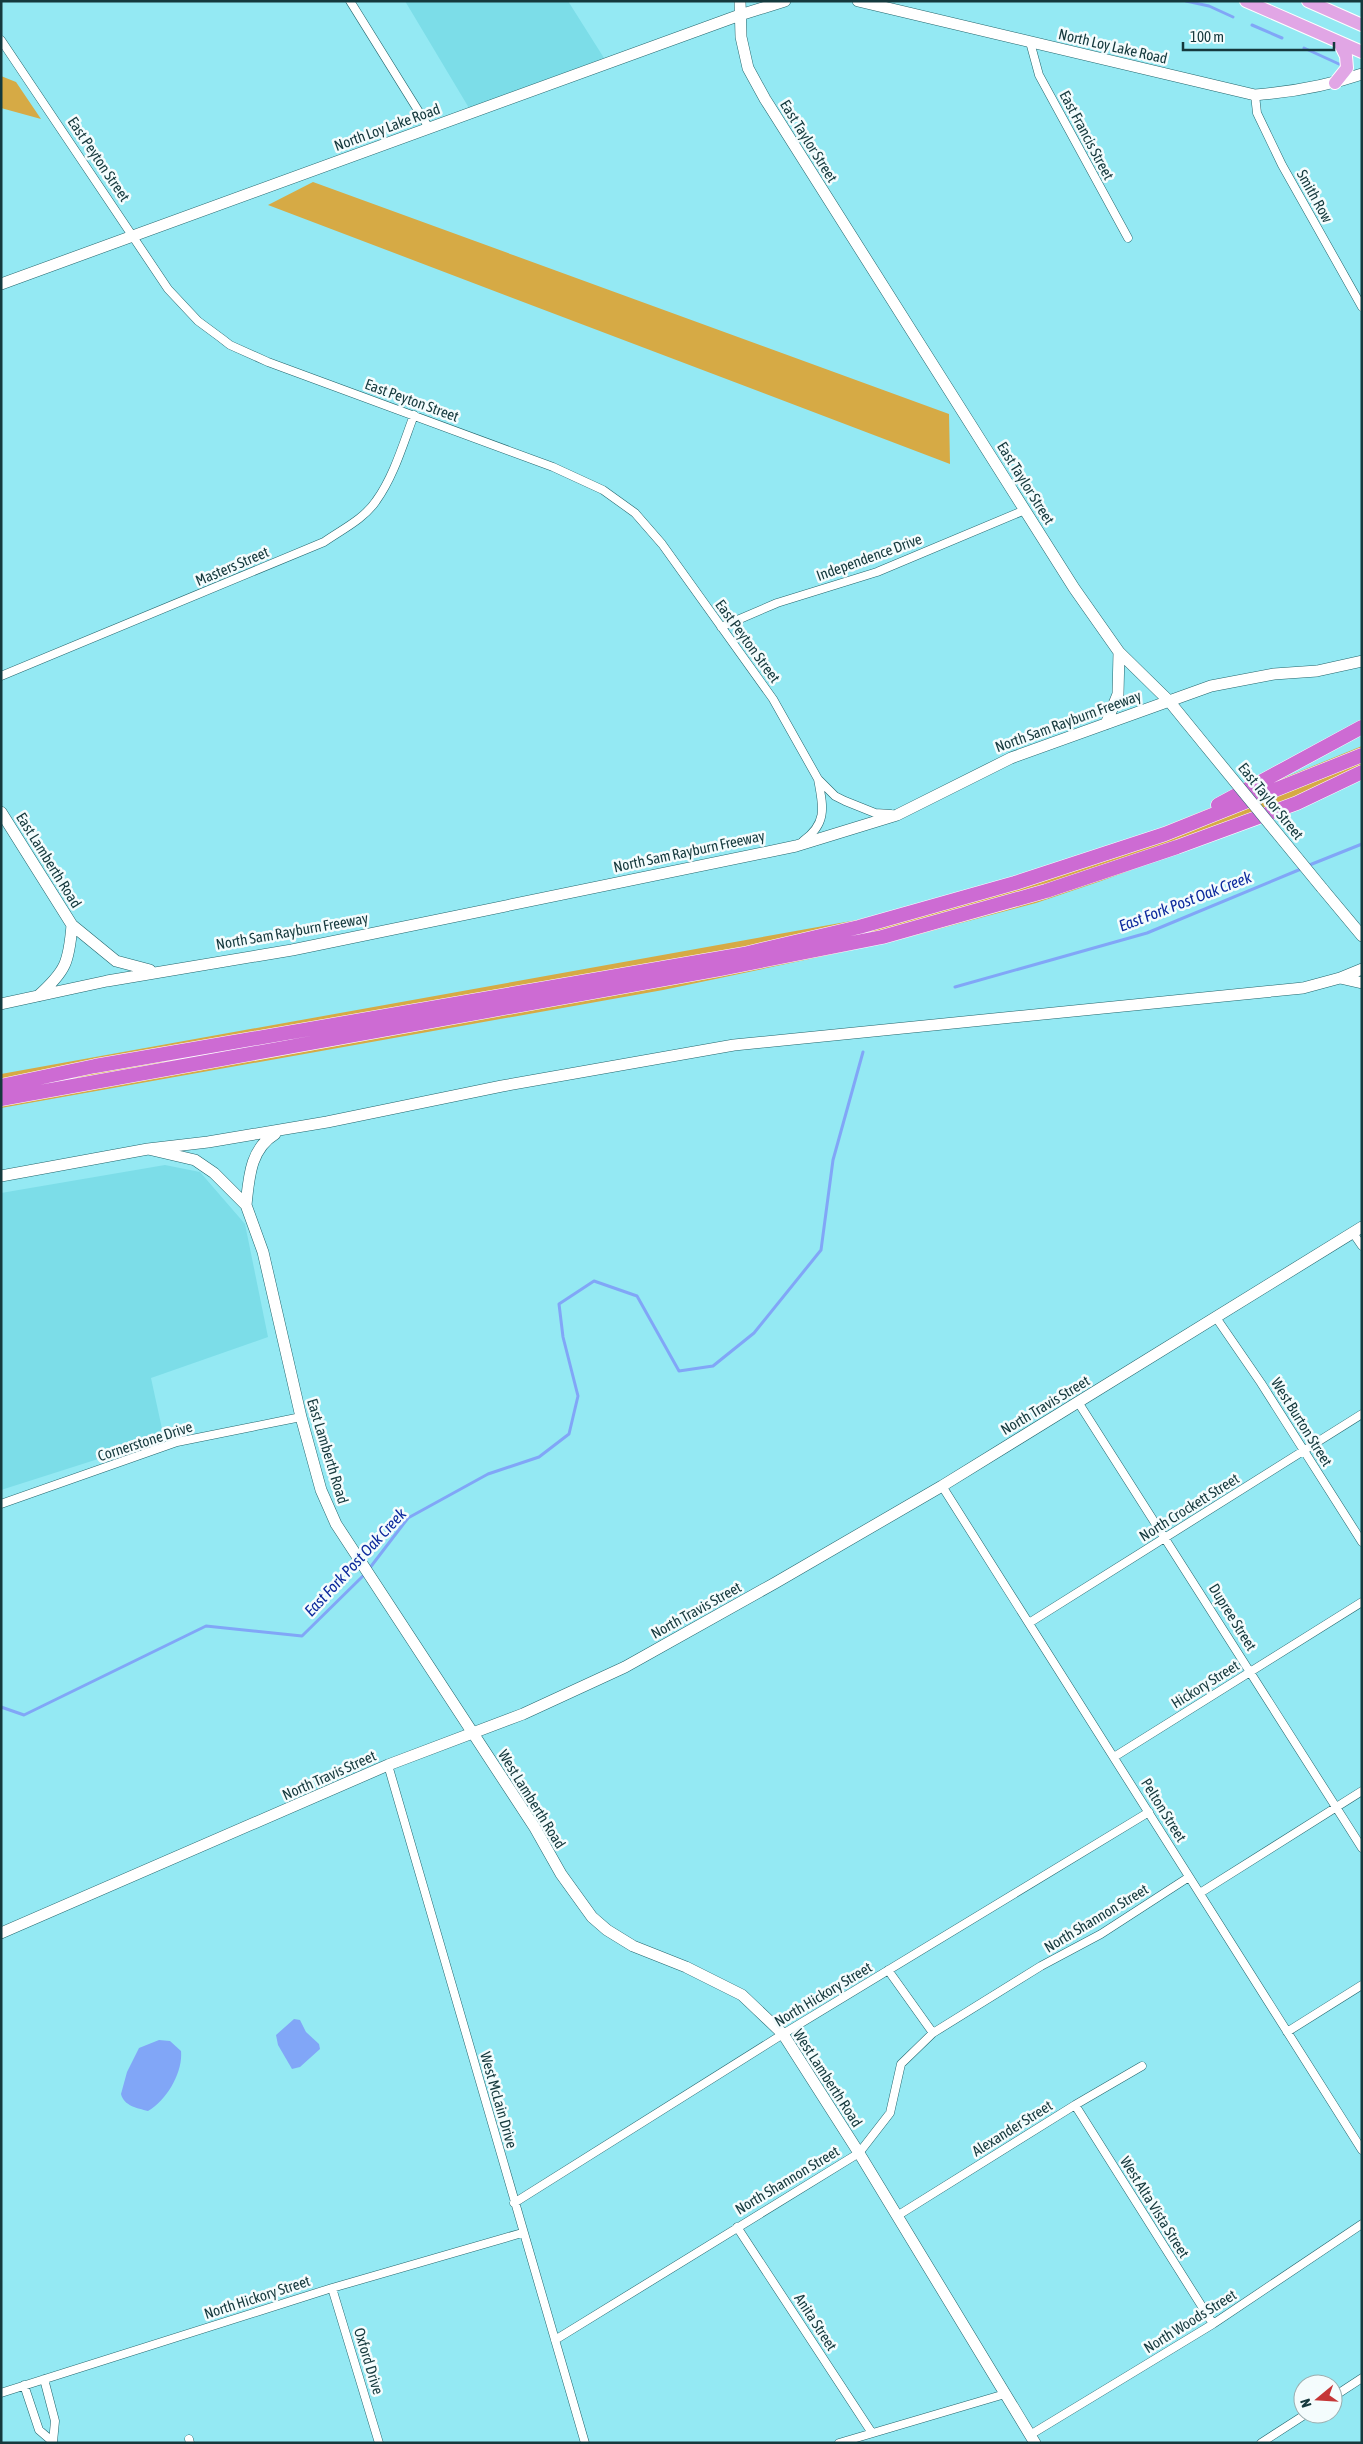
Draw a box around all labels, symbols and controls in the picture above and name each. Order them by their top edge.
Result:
scale bar [1183,20,1334,52]
street label: North Loy Lake Road [1057,25,1169,67]
text: 100 m [1190,28,1224,45]
street label: East Francis Street [1056,88,1118,182]
street label: East Taylor Street [777,97,841,185]
street label: North Loy Lake Road [332,100,442,154]
street label: East Peyton Street [64,113,134,205]
street label: Smith Row [1294,167,1336,225]
street label: East Peyton Street [363,375,461,425]
street label: East Taylor Street [994,439,1058,527]
street label: Independence Drive [814,530,924,584]
street label: Masters Street [193,543,271,589]
street label: East Peyton Street [712,596,784,686]
street label: North Sam Rayburn Freeway [993,687,1143,755]
street label: East Taylor Street [1235,759,1307,843]
street label: East Lamberth Road [13,809,85,911]
street label: North Sam Rayburn Freeway [612,827,766,875]
water label: East Fork Post Oak Creek [1116,867,1255,935]
street label: North Sam Rayburn Freeway [215,909,369,953]
street label: North Travis Street [998,1372,1092,1438]
street label: West Burton Street [1268,1375,1336,1469]
street label: East Lamberth Road [304,1396,352,1506]
street label: Cornerstone Drive [96,1418,195,1464]
street label: North Crockett Street [1136,1469,1242,1545]
water label: East Fork Post Oak Creek [300,1504,410,1620]
street label: North Travis Street [648,1578,744,1642]
street label: Dupree Street [1206,1580,1260,1654]
street label: Hickory Street [1168,1656,1242,1712]
street label: North Travis Street [280,1747,378,1803]
street label: West Lamberth Road [495,1747,569,1851]
street label: Pelton Street [1138,1775,1190,1845]
street label: North Shannon Street [1041,1880,1151,1956]
street label: North Hickory Street [771,1958,875,2030]
street label: West Lamberth Road [790,2026,866,2130]
street label: West McLain Drive [477,2050,521,2150]
street label: Alexander Street [969,2097,1055,2159]
street label: North Shannon Street [732,2142,842,2218]
street label: West Alta Vista Street [1117,2153,1193,2261]
street label: North Hickory Street [202,2272,312,2322]
street label: North Woods Street [1141,2286,1239,2356]
street label: Anita Street [791,2290,841,2354]
street label: Oxford Drive [351,2326,387,2397]
north arrow [1293,2374,1343,2424]
text: N [1297,2397,1315,2409]

